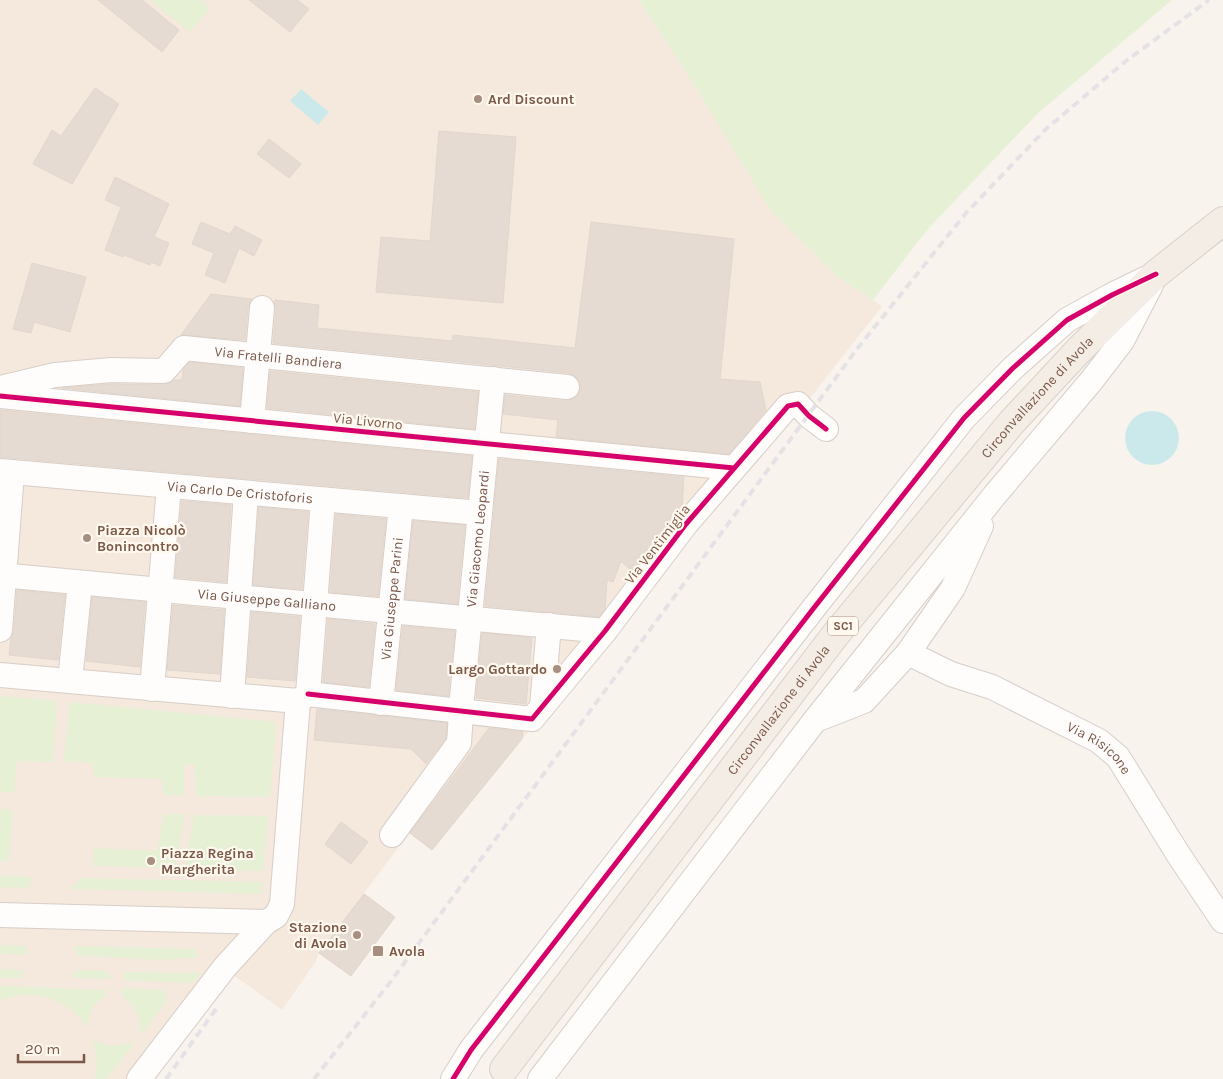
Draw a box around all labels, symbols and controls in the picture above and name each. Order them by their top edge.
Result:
place label: Ard Discount [488,91,575,108]
marker: Ard Discount [472,93,484,105]
street label: Circonvallazione di Avola [978,333,1097,462]
street label: Via Fratelli Bandiera [214,343,343,373]
street label: Via Livorno [332,409,403,434]
street label: Via Giacomo Leopardi [463,469,493,608]
street label: Via Carlo De Cristoforis [166,478,314,507]
street label: Via Ventimiglia [621,501,694,588]
place label: Piazza Nicolò Bonincontro [97,522,186,555]
marker: Piazza Nicolò Bonincontro [81,532,93,544]
street label: Via Giuseppe Parini [377,536,407,661]
street label: Via Giuseppe Galliano [197,585,337,615]
road number: SC1 [828,616,858,636]
street label: Circonvallazione di Avola [724,642,834,778]
place label: Largo Gottardo [448,661,547,678]
marker: Largo Gottardo [551,663,563,675]
street label: Via Risicone [1064,718,1134,777]
place label: Piazza Regina Margherita [161,845,254,878]
marker: Piazza Regina Margherita [145,855,157,867]
place label: Stazione di Avola [289,919,347,952]
marker: Stazione di Avola [351,929,363,941]
place label: Avola [389,943,425,960]
marker: Avola [371,944,385,958]
scale bar [18,1032,84,1064]
text: 20 m [25,1040,60,1058]

